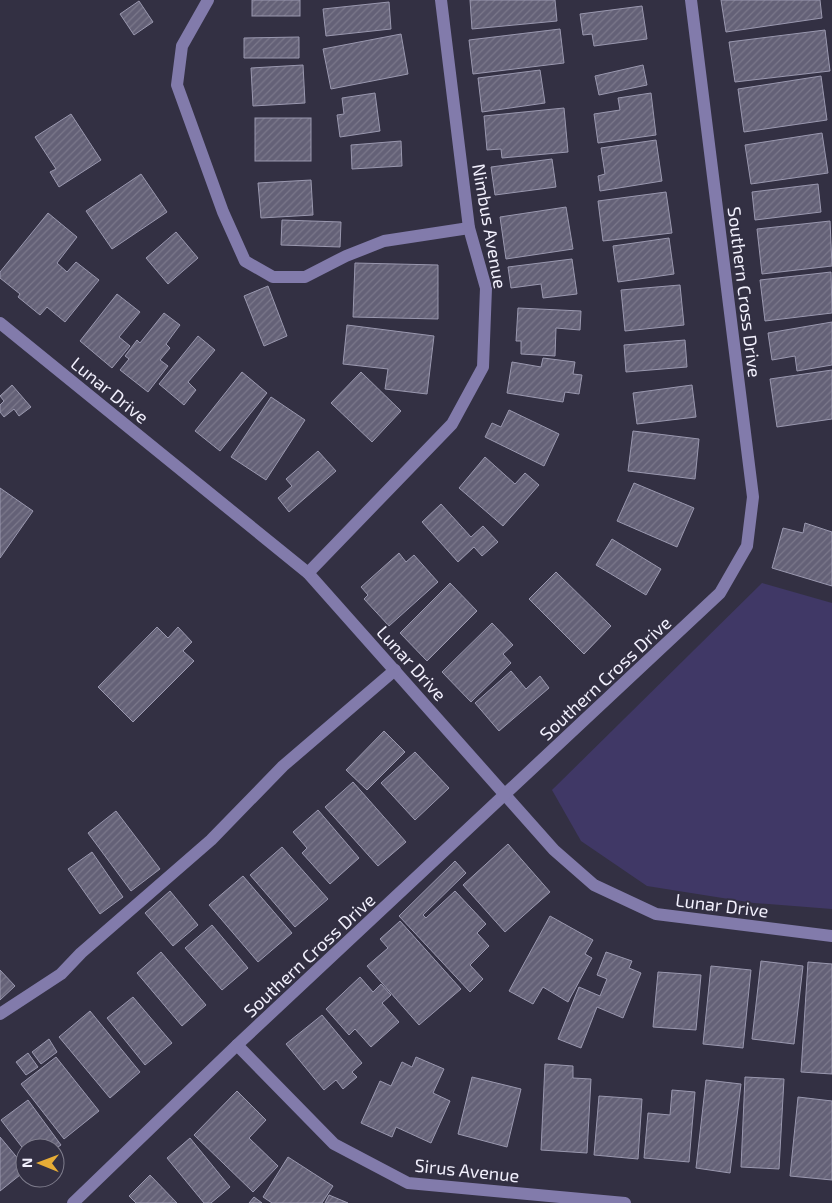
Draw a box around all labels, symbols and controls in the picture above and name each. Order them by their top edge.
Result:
street label: Nimbus Avenue [468,162,512,290]
street label: Southern Cross Drive [724,205,766,379]
street label: Lunar Drive [67,352,153,428]
street label: Southern Cross Drive [535,611,675,745]
street label: Lunar Drive [373,621,451,705]
street label: Southern Cross Drive [239,888,379,1022]
street label: Lunar Drive [674,888,770,922]
north arrow [15,1138,65,1188]
street label: Sirus Avenue [414,1154,520,1186]
text: N [18,1158,35,1168]

